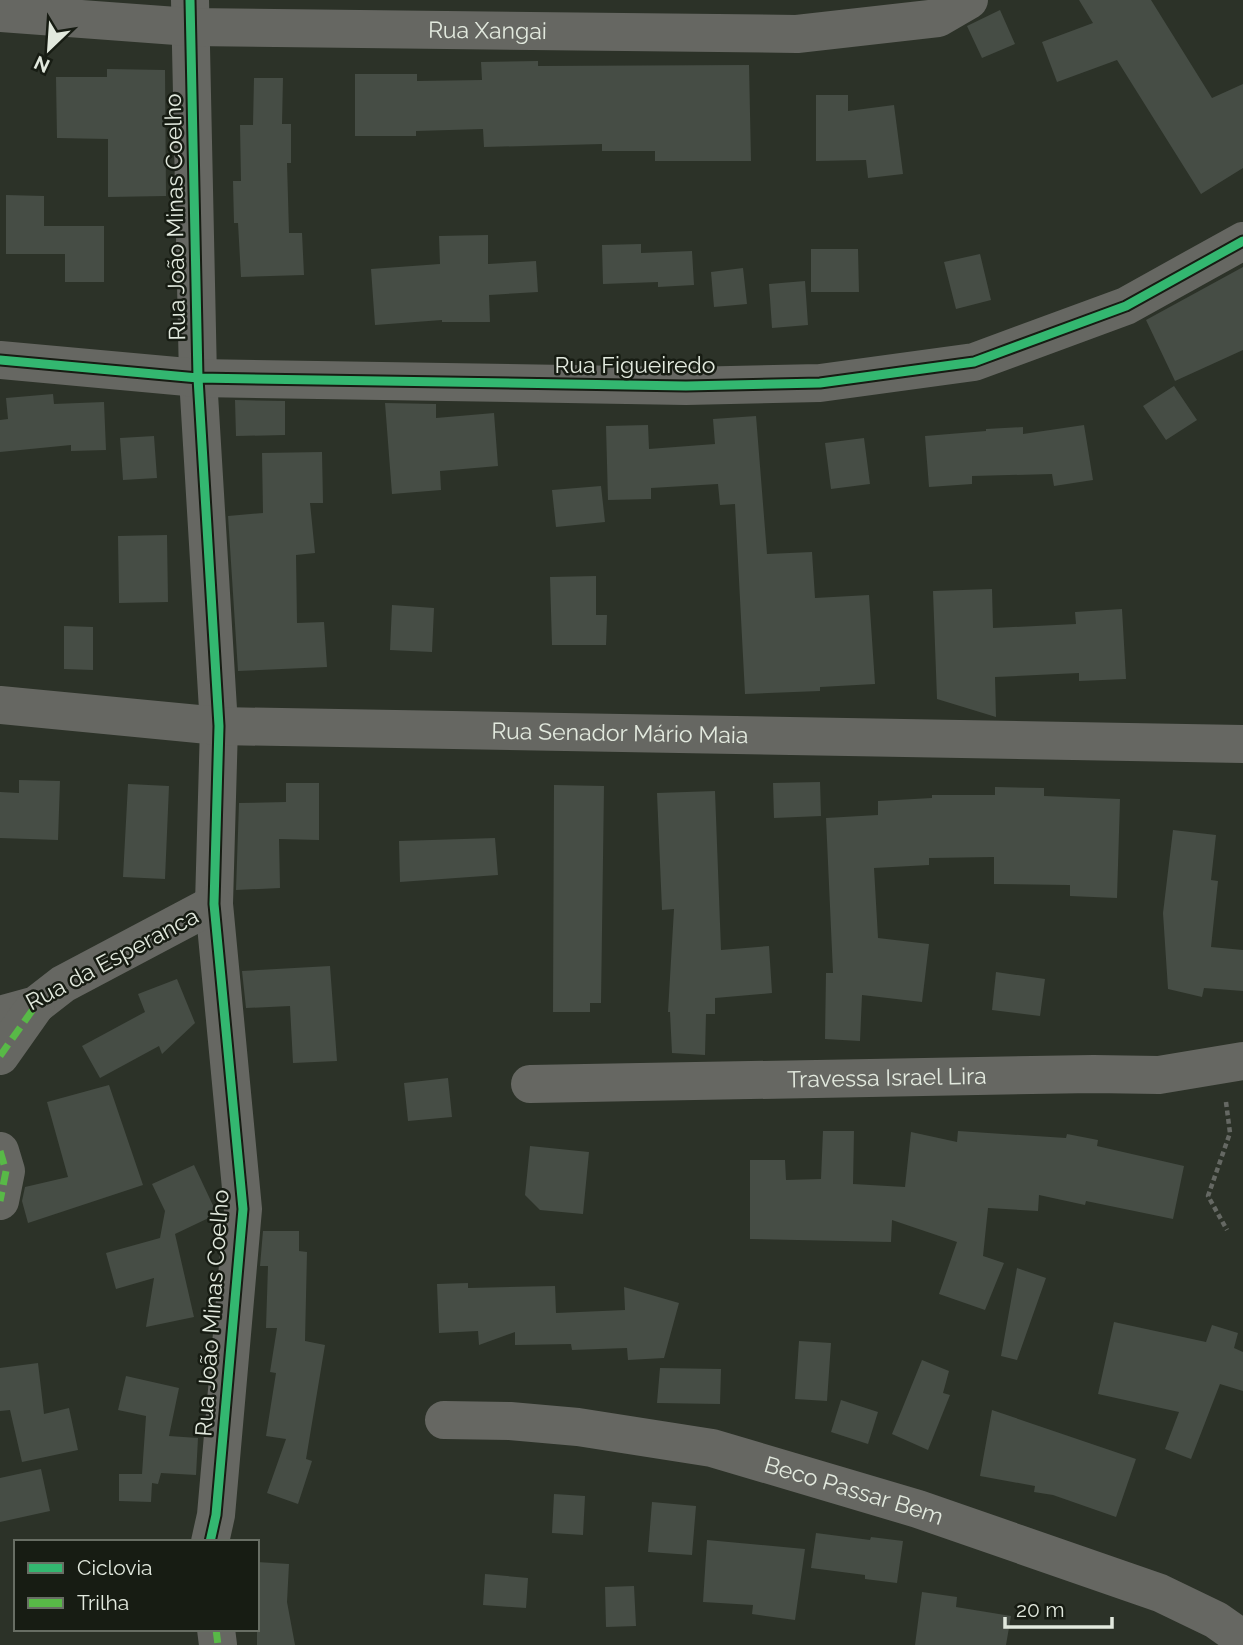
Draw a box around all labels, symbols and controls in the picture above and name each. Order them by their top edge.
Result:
north arrow [14,14,84,84]
street label: Rua Xangai [428,16,547,44]
text: N [31,51,53,77]
street label: Rua João Minas Coelho [159,93,190,341]
street label: Rua Figueiredo [554,351,716,378]
street label: Rua Senador Mário Maia [491,717,749,748]
street label: Rua da Esperanca [21,902,203,1015]
street label: Travessa Israel Lira [787,1062,987,1092]
street label: Rua João Minas Coelho [189,1189,234,1437]
street label: Beco Passar Bem [761,1450,947,1530]
legend [14,1540,259,1631]
text: Ciclovia [77,1555,153,1580]
scale bar [1005,1586,1112,1630]
text: Trilha [77,1590,129,1615]
text: 20 m [1016,1597,1064,1622]

